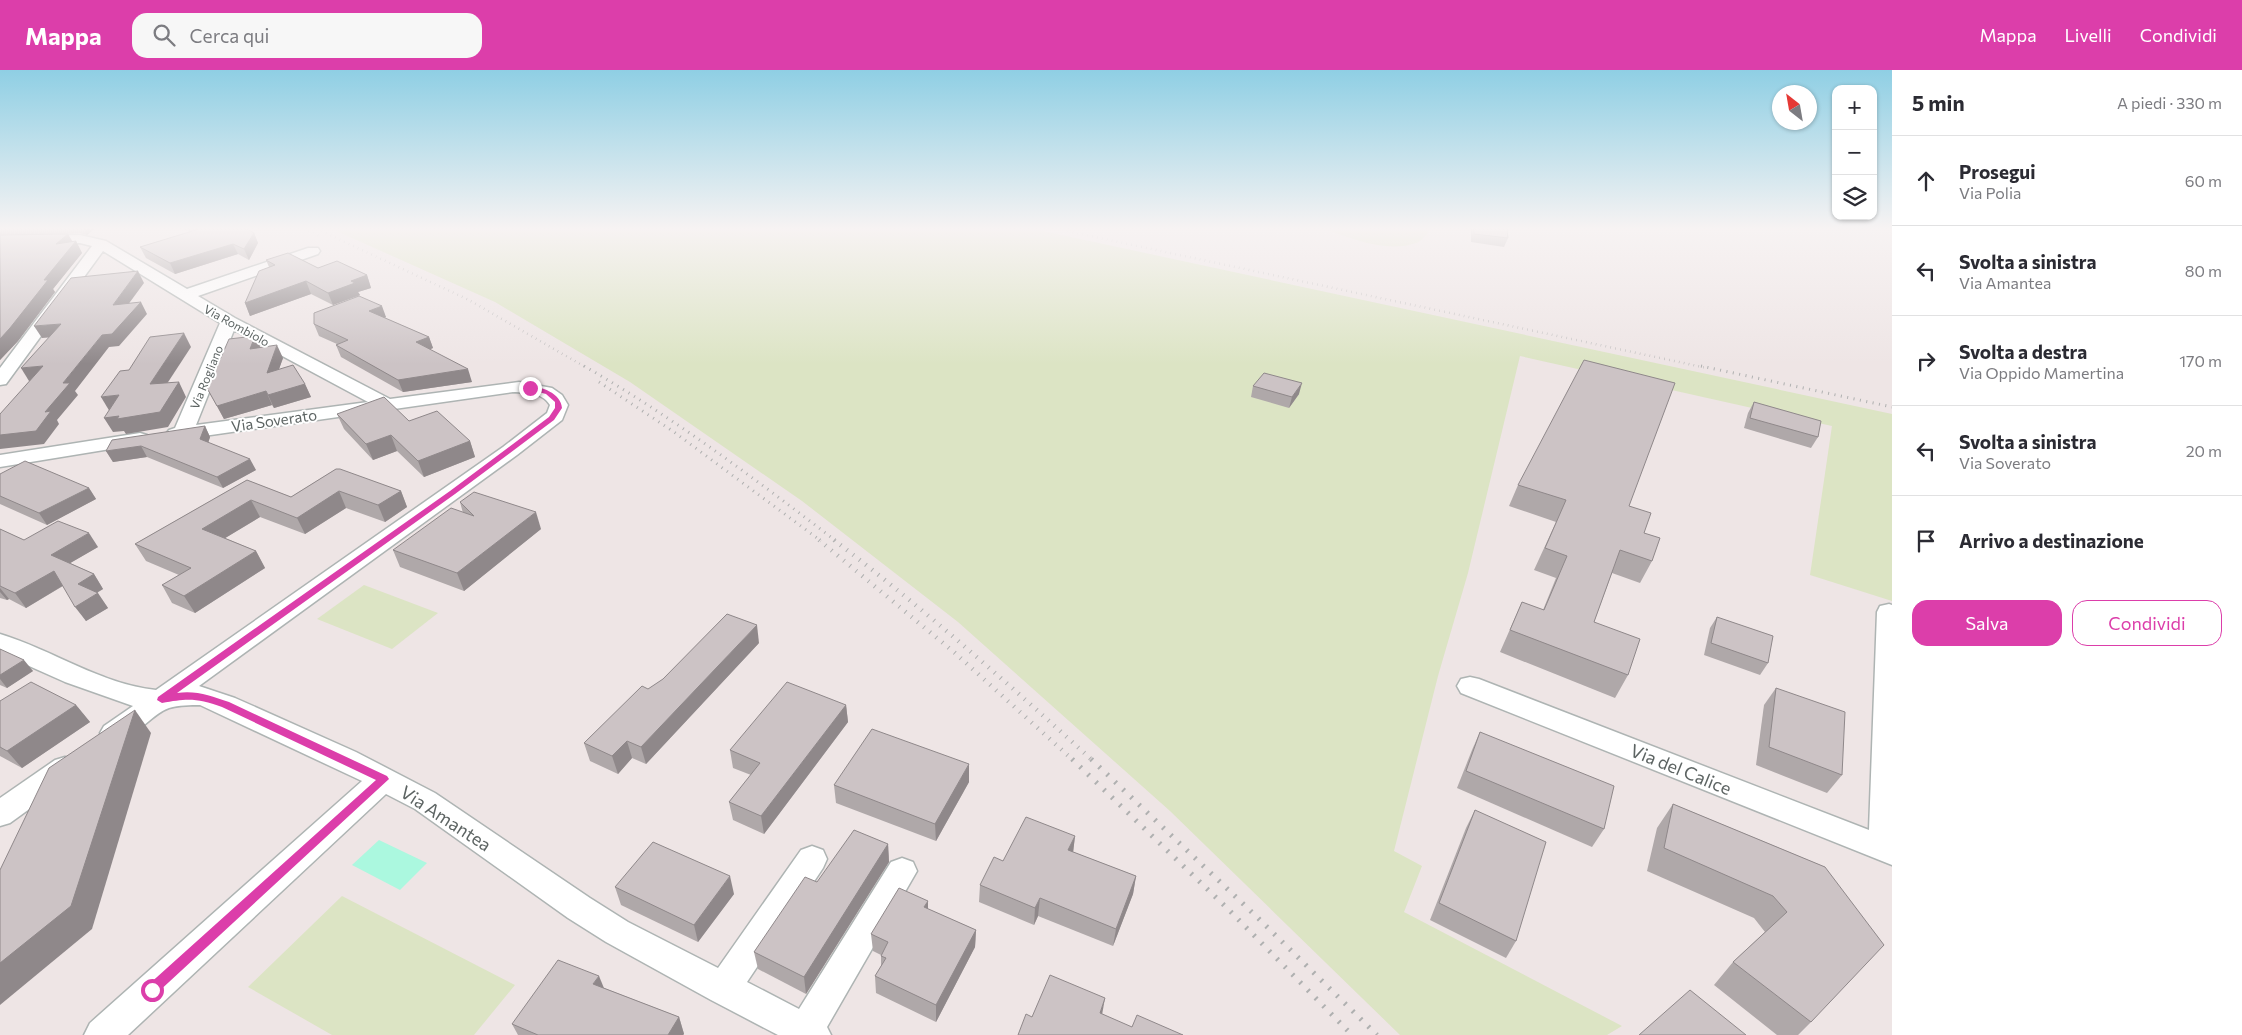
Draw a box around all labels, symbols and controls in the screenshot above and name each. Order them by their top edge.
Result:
search box [132,13,482,58]
text: Mappa [25,21,102,50]
icon: search [150,21,178,49]
text: Cerca qui [190,24,269,47]
text: Mappa [1979,24,2037,46]
text: Livelli [2065,24,2112,46]
text: Condividi [2140,24,2217,46]
north arrow [1772,85,1817,130]
map controls [1832,85,1877,220]
button: + [1832,85,1877,130]
text: 5 min [1912,90,1965,115]
text: A piedi · 330 m [2117,93,2222,112]
button: − [1832,130,1877,175]
text: Prosegui [1959,160,2036,183]
icon: ahead [1912,167,1940,195]
text: 60 m [2185,171,2222,190]
button: layers [1832,175,1877,220]
text: Via Polia [1959,183,2021,202]
text: Svolta a sinistra [1959,250,2097,273]
icon: left [1912,257,1940,285]
text: 80 m [2185,261,2222,280]
text: Via Amantea [1959,273,2051,292]
street label: Via Rombiolo [202,301,272,349]
text: Svolta a destra [1959,340,2087,363]
street label: Via Rogliano [187,343,225,411]
icon: right [1912,347,1940,375]
text: 170 m [2179,351,2222,370]
text: Via Oppido Mamertina [1959,363,2124,382]
route end [519,377,542,400]
street label: Via Soverato [230,405,318,435]
text: Svolta a sinistra [1959,430,2097,453]
icon: left [1912,437,1940,465]
text: 20 m [2186,441,2222,460]
text: Via Soverato [1959,453,2051,472]
icon: arrive [1912,527,1940,555]
text: Arrivo a destinazione [1959,529,2144,552]
button: Salva [1912,600,2062,646]
button: Condividi [2072,600,2222,646]
street label: Via del Calice [1627,739,1735,799]
street label: Via Amantea [396,780,496,856]
route start [141,979,164,1002]

